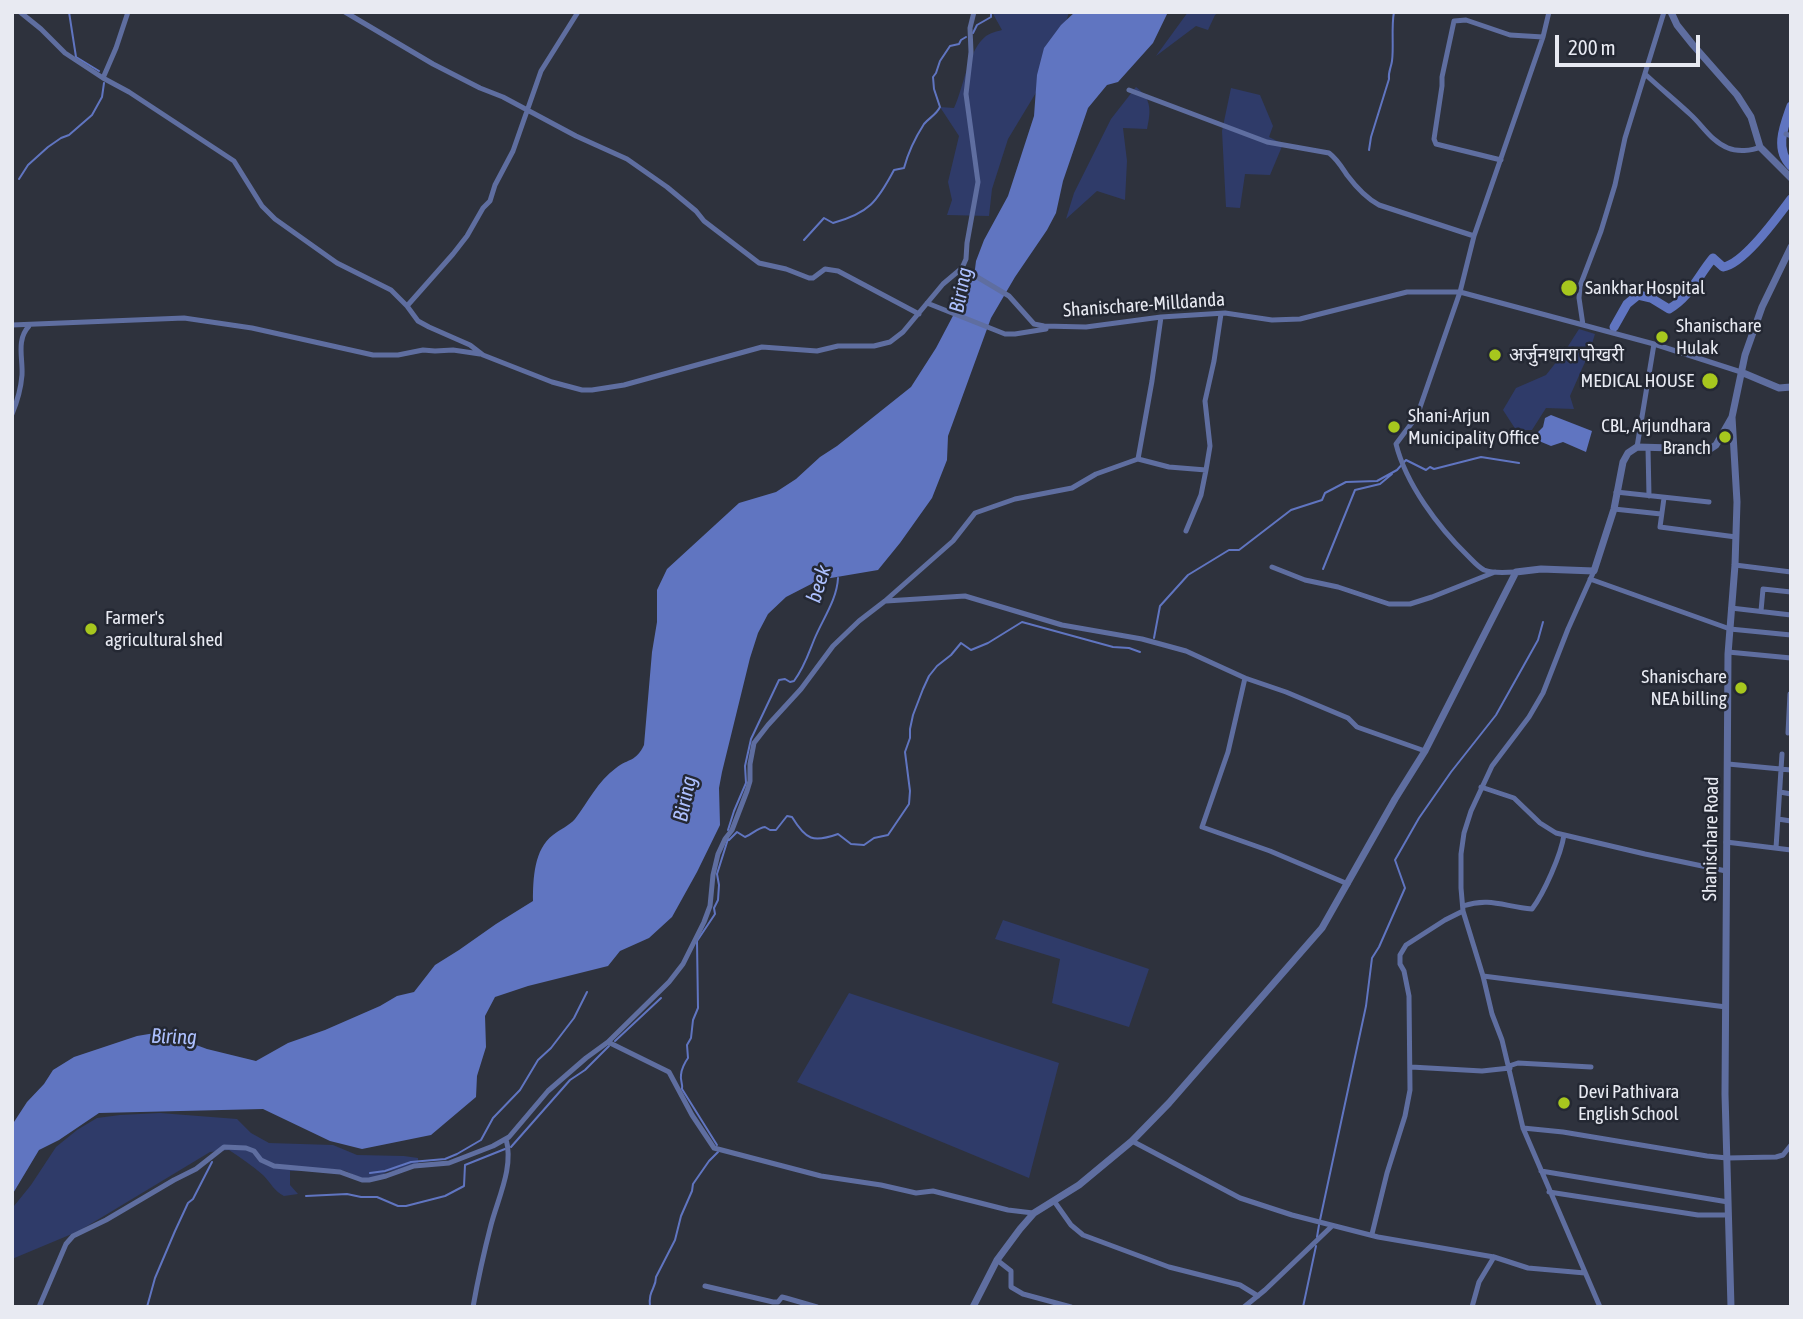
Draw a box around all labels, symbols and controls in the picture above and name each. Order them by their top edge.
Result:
scale bar [1558,21,1703,65]
text: 200 m [1568,35,1616,59]
water label: Biring [944,265,978,315]
place label: Sankhar Hospital [1585,277,1705,299]
marker: Sankhar Hospital [1559,278,1579,298]
street label: Shanischare-Milldanda [1062,288,1226,322]
place label: Shanischare Hulak [1676,315,1762,359]
marker: Shanischare Hulak [1654,329,1670,345]
place label: अर्जुनधारा पोखरी [1509,344,1624,366]
marker: अर्जुनधारा पोखरी [1487,347,1503,363]
place label: MEDICAL HOUSE [1580,370,1694,392]
marker: MEDICAL HOUSE [1700,371,1720,391]
place label: Shani-Arjun Municipality Office [1408,405,1539,449]
place label: CBL, Arjundhara Branch [1601,415,1711,459]
marker: Shani-Arjun Municipality Office [1386,419,1402,435]
marker: CBL, Arjundhara Branch [1717,429,1733,445]
water label: beek [801,562,837,606]
place label: Farmer's agricultural shed [105,607,223,651]
marker: Farmer's agricultural shed [83,621,99,637]
place label: Shanischare NEA billing [1641,666,1727,710]
marker: Shanischare NEA billing [1733,680,1749,696]
water label: Biring [668,774,702,824]
street label: Shanischare Road [1699,777,1723,901]
water label: Biring [151,1024,197,1050]
place label: Devi Pathivara English School [1578,1081,1679,1125]
marker: Devi Pathivara English School [1556,1095,1572,1111]

